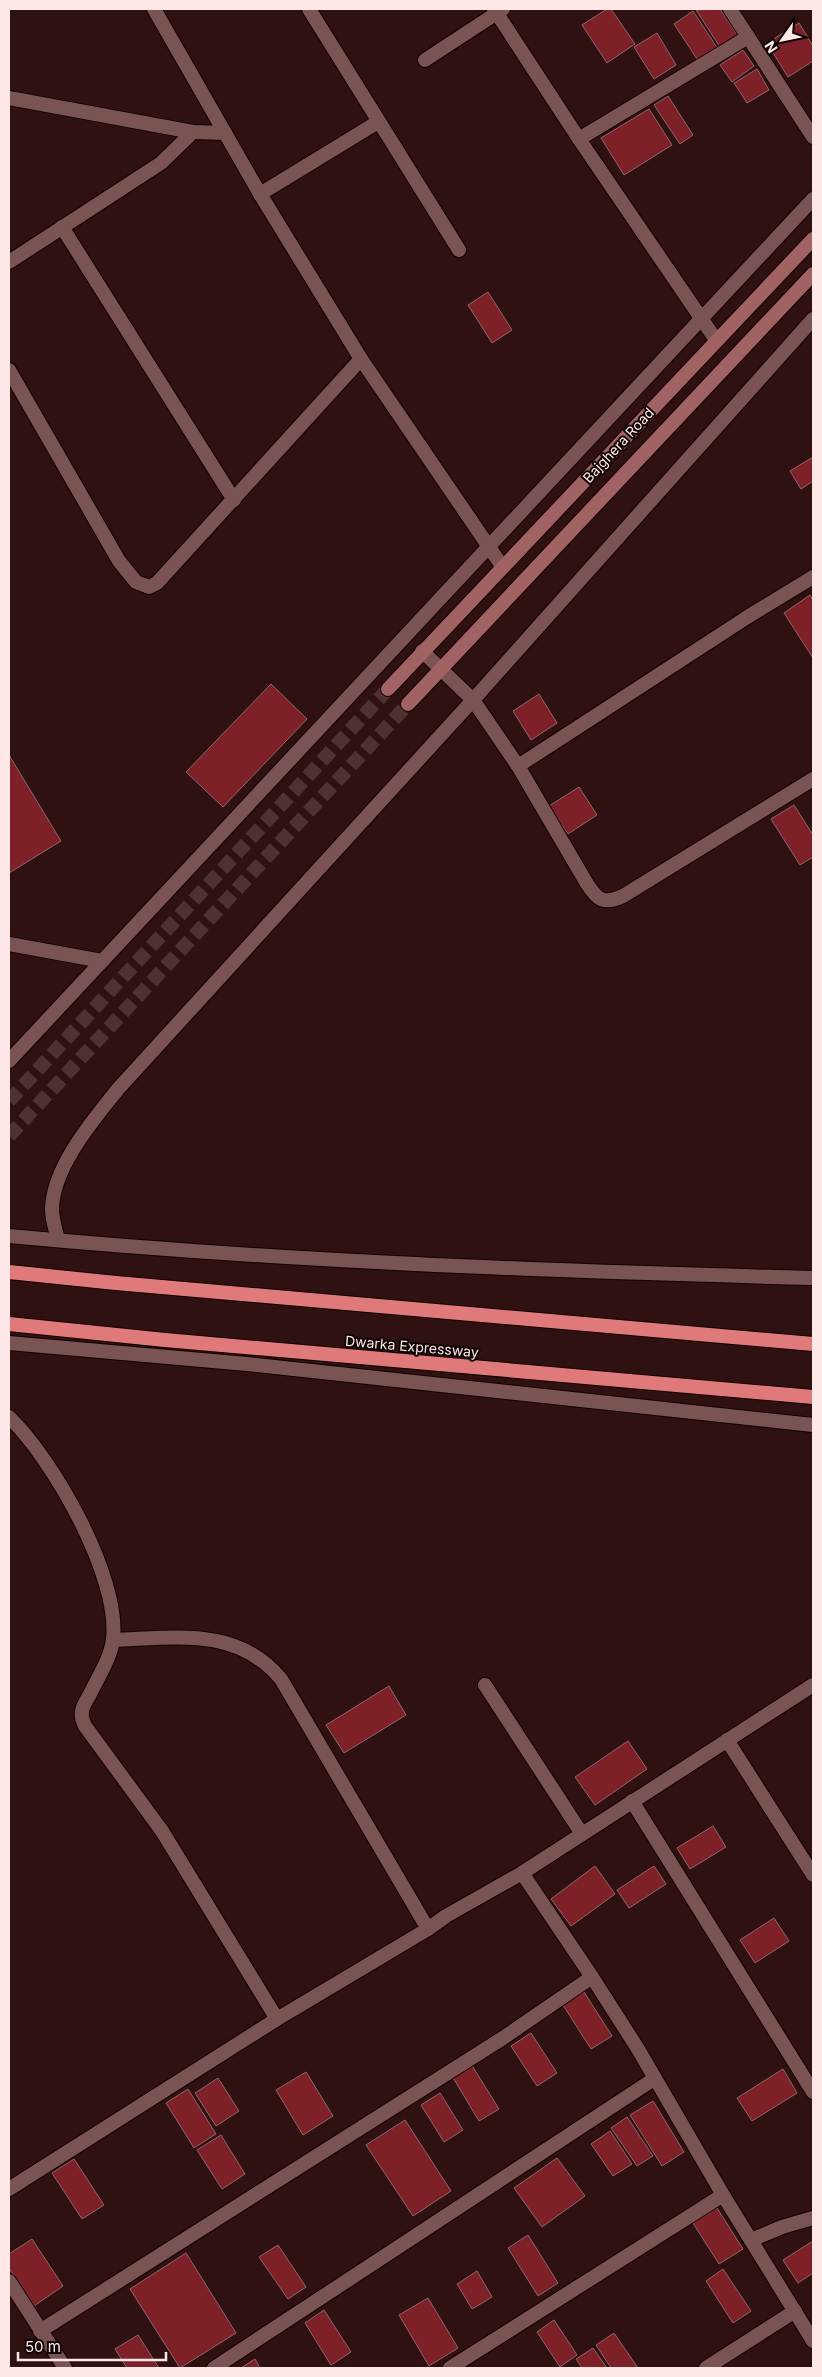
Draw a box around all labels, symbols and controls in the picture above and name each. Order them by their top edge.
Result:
north arrow [757,15,807,65]
text: N [761,38,781,56]
street label: Bajghera Road [579,404,657,486]
street label: Dwarka Expressway [345,1332,480,1360]
scale bar [18,2330,165,2362]
text: 50 m [25,2337,61,2356]

